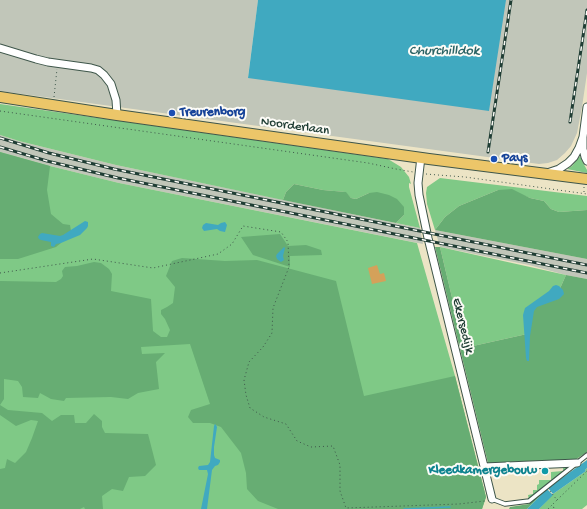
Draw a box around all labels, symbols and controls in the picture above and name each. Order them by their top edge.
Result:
water label: Churchilldok [409,44,479,60]
place label: Treurenborg [180,105,246,121]
marker: Treurenborg [167,108,177,118]
street label: Noorderlaan [260,114,330,140]
place label: Pays [502,151,528,167]
marker: Pays [489,154,499,164]
street label: Ekersedijk [448,297,476,355]
place label: Kleedkamergebouw [428,463,537,479]
marker: Kleedkamergebouw [540,466,550,476]

